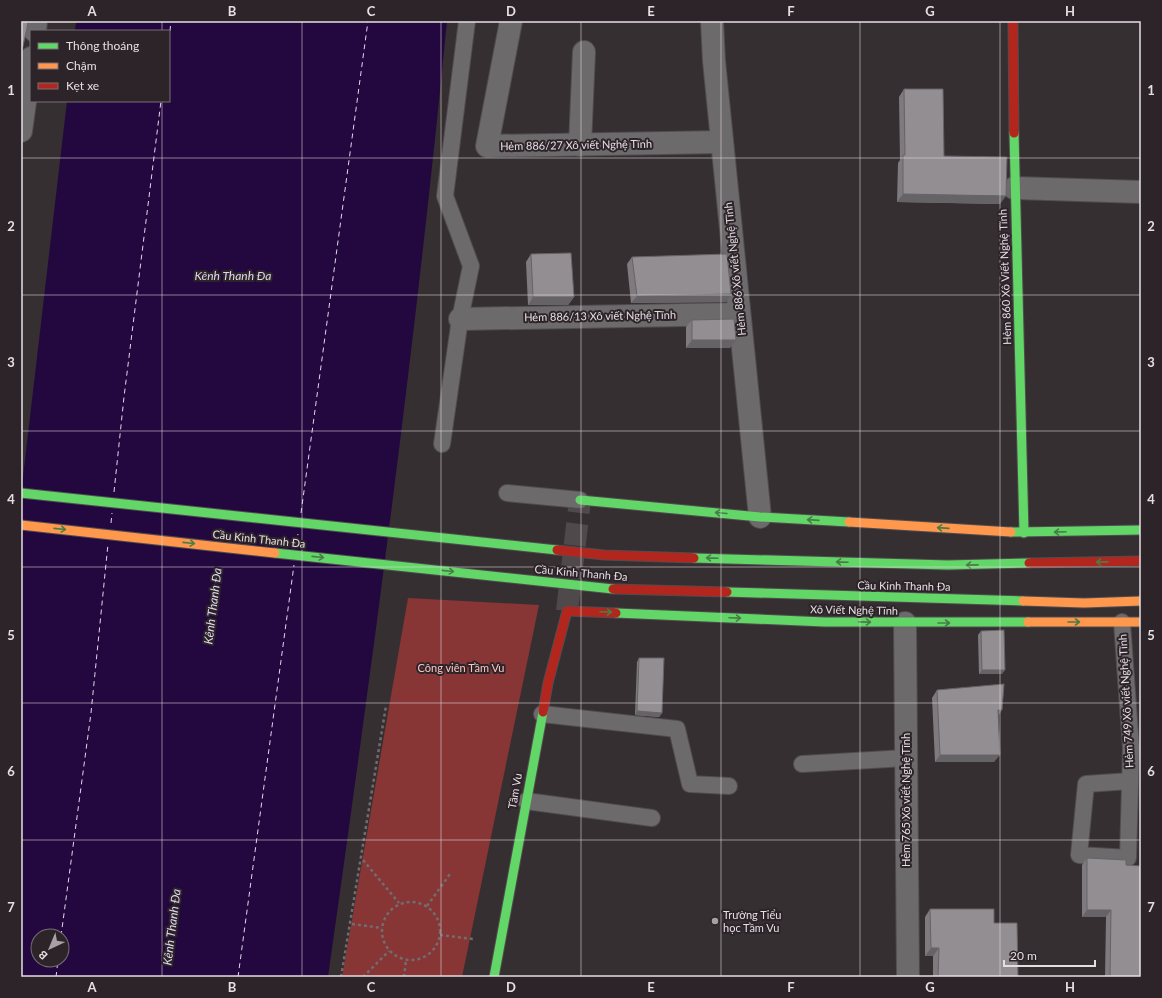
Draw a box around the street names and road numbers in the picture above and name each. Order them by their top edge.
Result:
street label: Hẻm 886/27 Xô viết Nghệ Tĩnh [500,137,652,152]
street label: Hẻm 886 Xô viết Nghệ Tĩnh [721,202,748,336]
street label: Hẻm 860 Xô Viết Nghệ Tĩnh [996,209,1013,345]
street label: Hẻm 886/13 Xô viết Nghệ Tĩnh [524,308,676,323]
street label: Cầu Kinh Thanh Đa [212,527,306,550]
street label: Cầu Kinh Thanh Đa [534,562,628,583]
street label: Cầu Kinh Thanh Đa [857,578,951,593]
street label: Xô Viết Nghệ Tĩnh [810,602,898,617]
street label: Hẻm 749 Xô viết Nghệ Tĩnh [1115,634,1136,768]
street label: Hẻm 765 Xô viết Nghệ Tĩnh [899,733,912,867]
street label: Tầm Vu [505,772,524,810]

